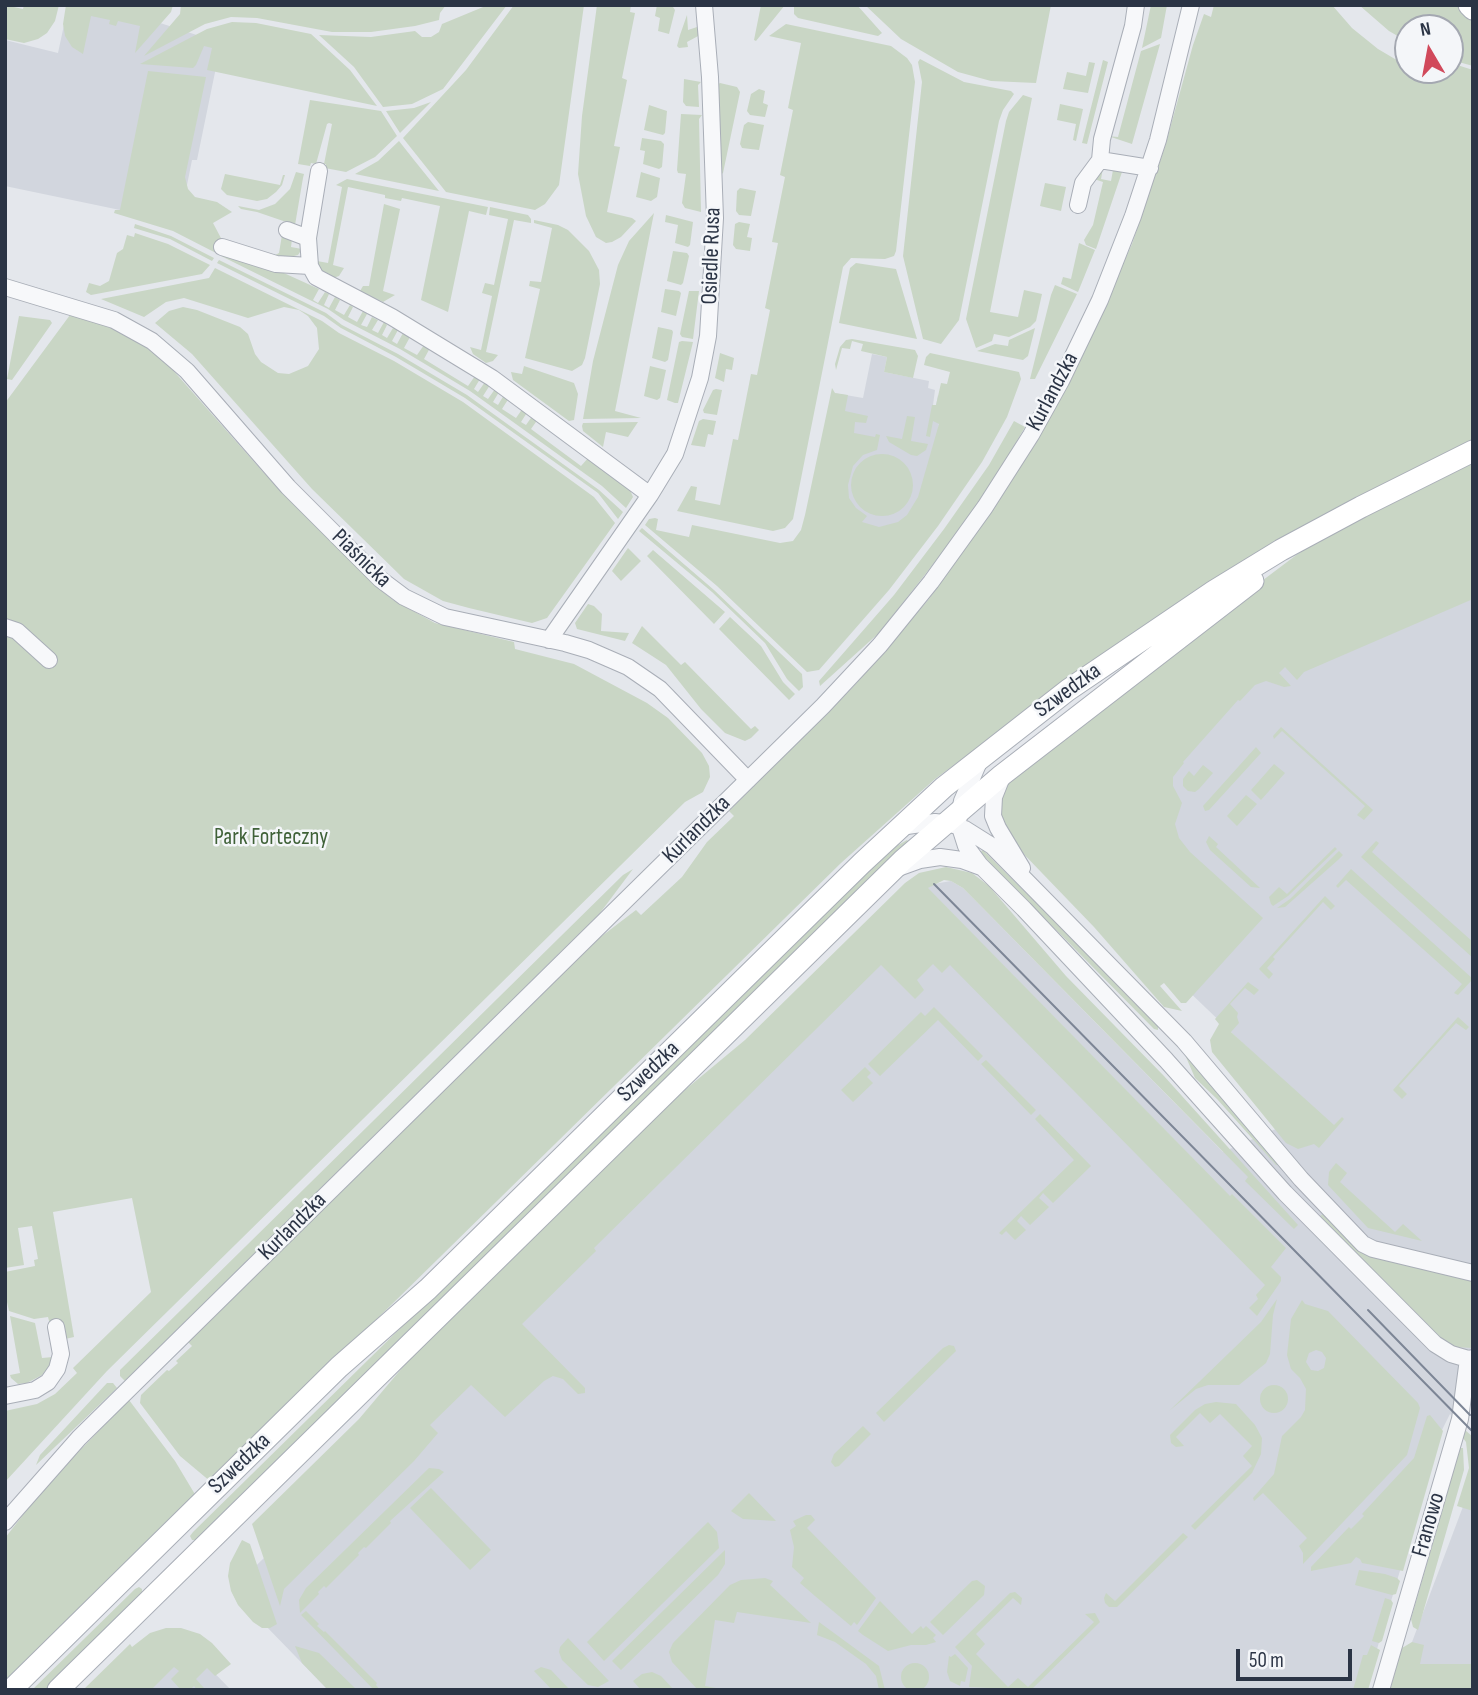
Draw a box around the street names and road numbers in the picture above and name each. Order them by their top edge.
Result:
street label: Osiedle Rusa [697,207,727,305]
street label: Kurlandzka [1021,348,1085,436]
street label: Piaśnicka [325,524,397,594]
street label: Szwedzka [1029,658,1107,724]
street label: Kurlandzka [657,790,737,870]
street label: Szwedzka [612,1036,686,1108]
street label: Kurlandzka [253,1187,333,1267]
street label: Szwedzka [203,1428,277,1500]
street label: Franowo [1407,1490,1451,1560]

